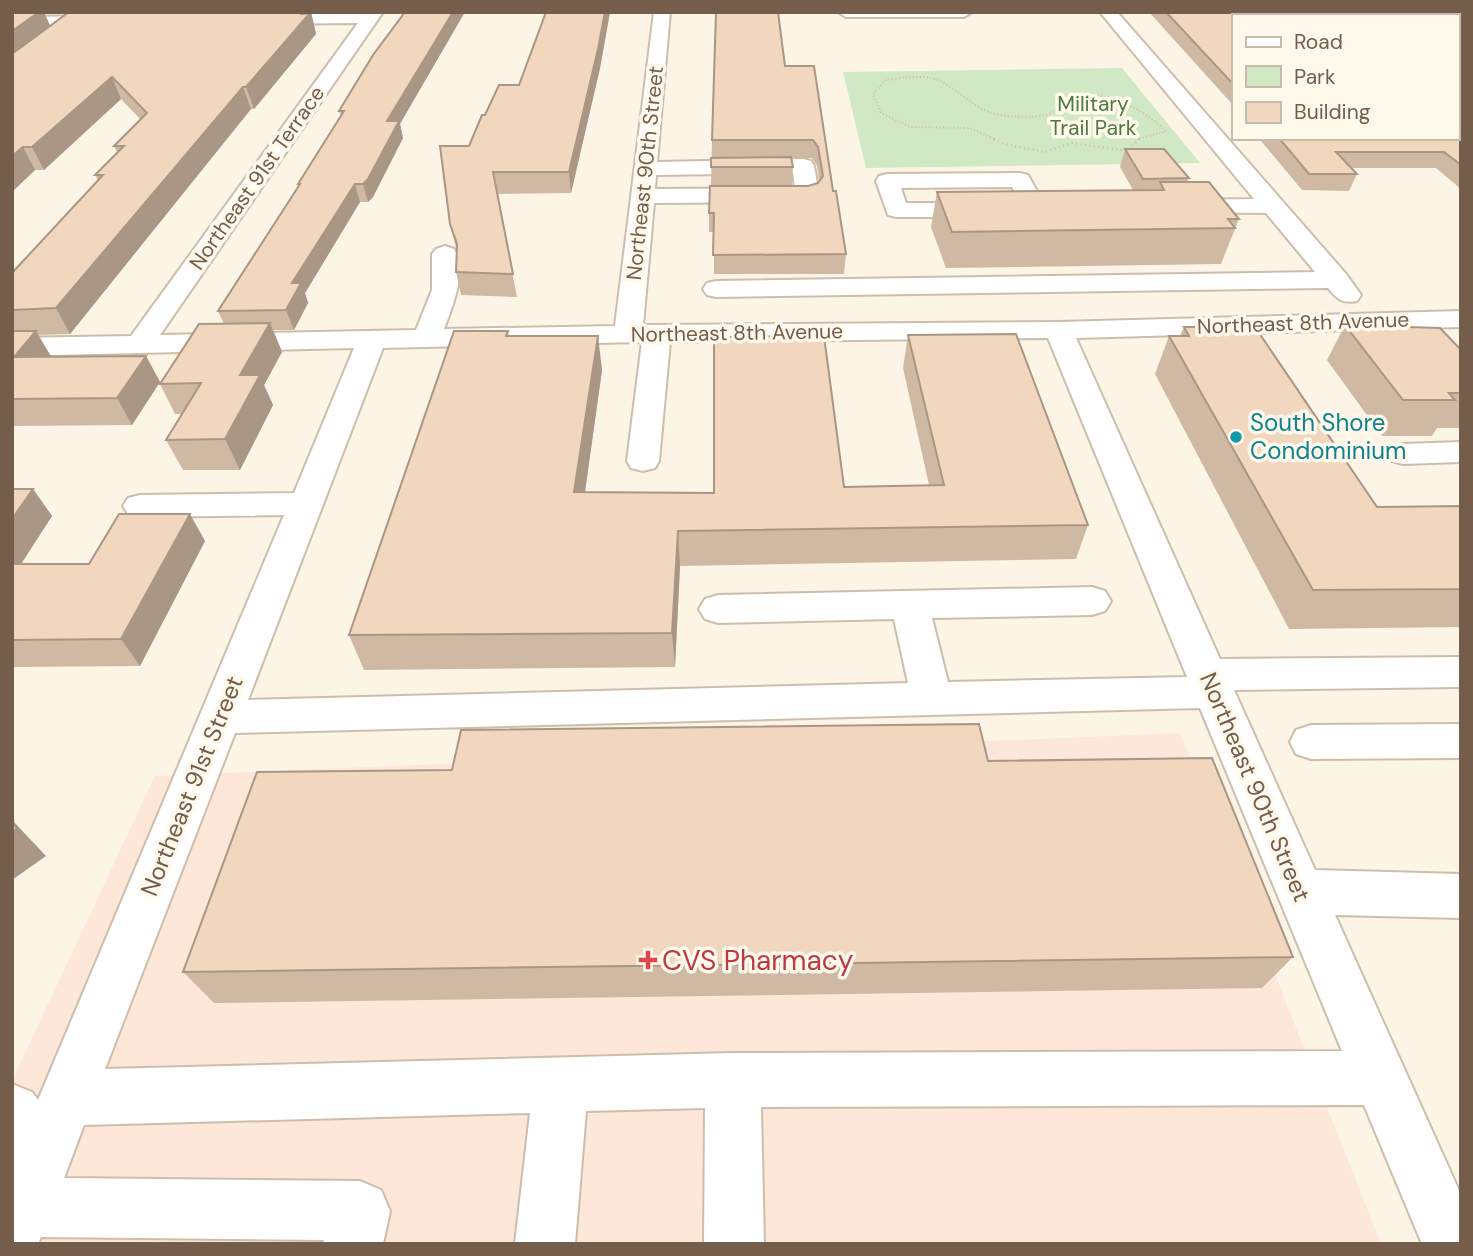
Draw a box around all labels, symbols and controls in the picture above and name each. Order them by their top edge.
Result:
legend [1232,14,1459,140]
text: Road [1294,28,1343,56]
text: Park [1294,63,1336,91]
street label: Northeast 90th Street [620,65,670,281]
street label: Northeast 91st Terrace [183,81,331,275]
park label: Military Trail Park [1050,90,1137,142]
text: Building [1294,98,1371,126]
street label: Northeast 8th Avenue [1196,305,1410,341]
street label: Northeast 8th Avenue [631,317,843,349]
place label: South Shore Condominium [1250,407,1406,466]
marker: South Shore Condominium [1228,429,1244,445]
street label: Northeast 90th Street [1193,668,1318,906]
street label: Northeast 91st Street [133,671,250,900]
place label: CVS Pharmacy [662,942,853,979]
marker: CVS Pharmacy [640,952,656,968]

